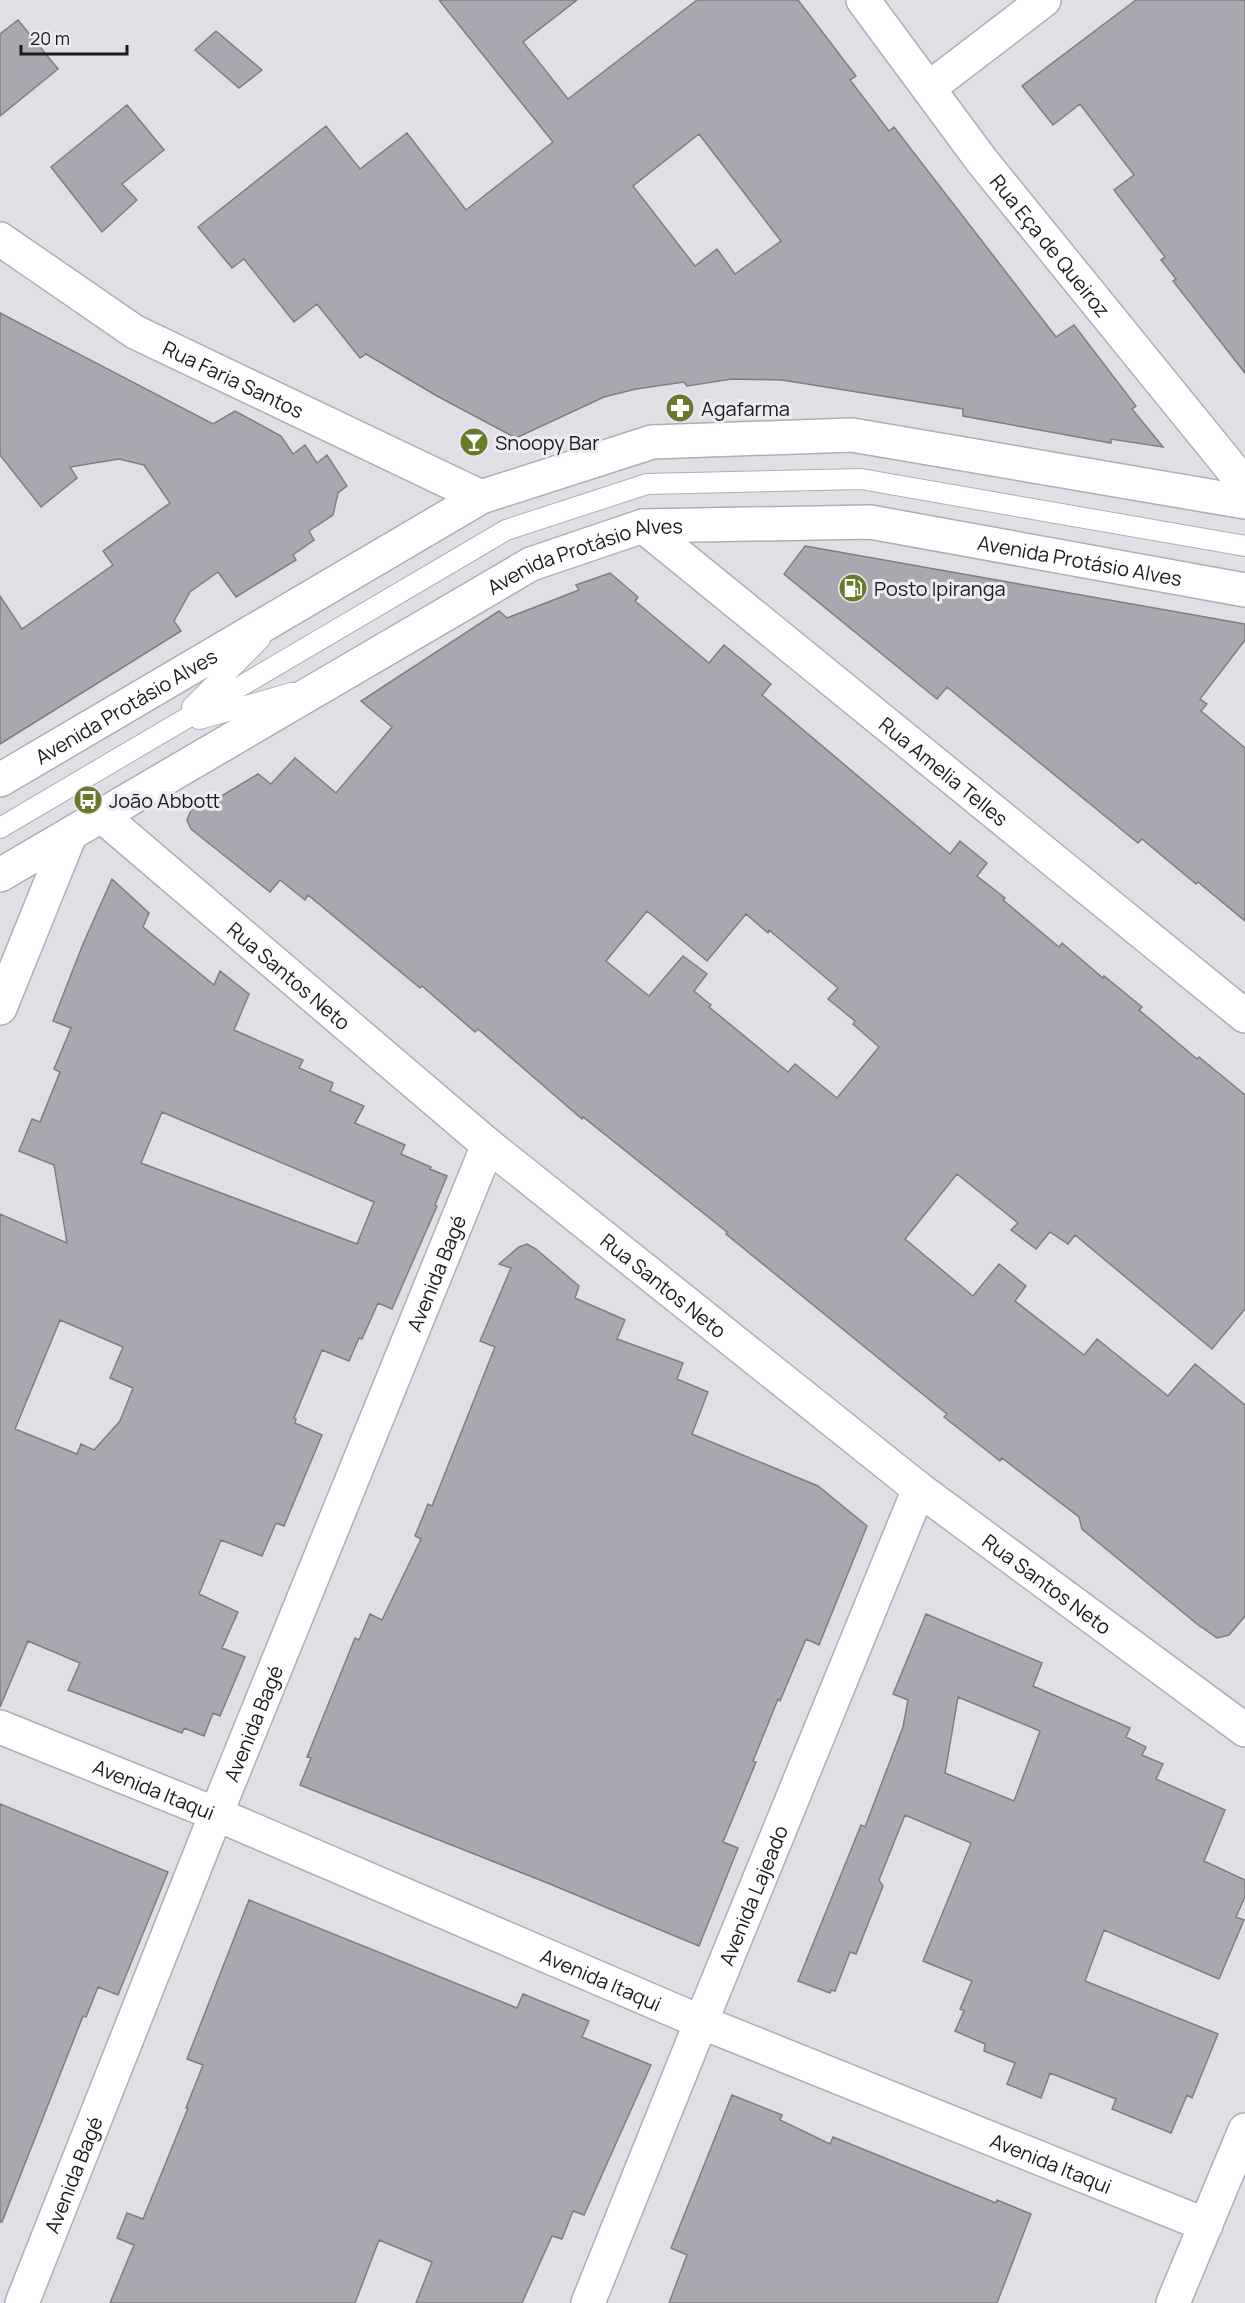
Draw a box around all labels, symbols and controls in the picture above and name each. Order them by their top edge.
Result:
scale bar [21,18,128,56]
text: 20 m [30,26,70,50]
street label: Rua Eça de Queiroz [984,168,1117,323]
street label: Rua Faria Santos [159,334,308,424]
pharmacy icon: Agafarma [664,392,696,424]
place label: Agafarma [701,395,790,422]
bar icon: Snoopy Bar [458,426,490,458]
place label: Snoopy Bar [495,429,599,456]
street label: Avenida Protásio Alves [482,512,683,600]
street label: Avenida Protásio Alves [976,528,1184,592]
fuel station icon: Posto Ipiranga [837,572,869,604]
place label: Posto Ipiranga [874,575,1006,602]
street label: Avenida Protásio Alves [30,642,222,770]
street label: Rua Amelia Telles [874,710,1014,832]
bus stop icon: João Abbott [72,784,104,816]
place label: João Abbott [109,787,220,814]
street label: Rua Santos Neto [222,915,357,1036]
street label: Avenida Bagé [400,1211,472,1335]
street label: Rua Santos Neto [595,1227,732,1344]
street label: Rua Santos Neto [977,1527,1117,1640]
street label: Avenida Bagé [217,1661,289,1786]
street label: Avenida Itaqui [89,1752,219,1826]
street label: Avenida Lajeado [712,1821,794,1969]
street label: Avenida Itaqui [537,1941,666,2017]
street label: Avenida Bagé [38,2112,108,2237]
street label: Avenida Itaqui [986,2126,1116,2199]

